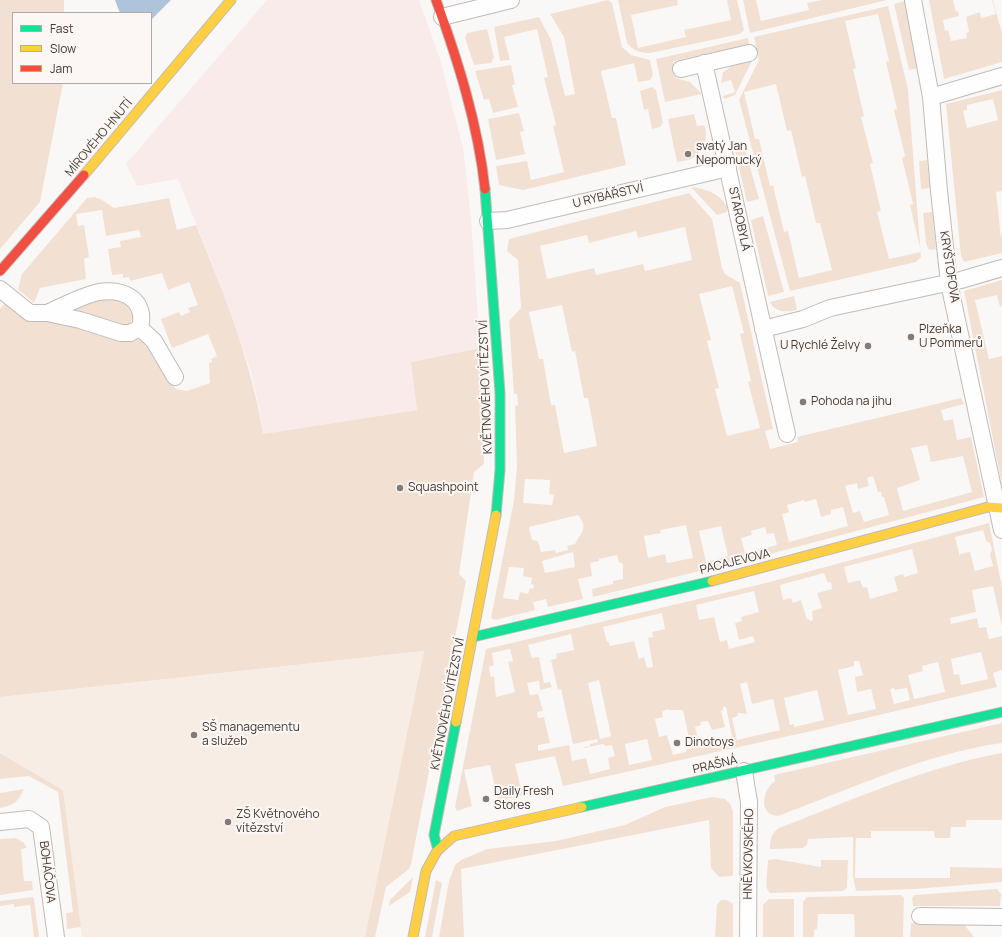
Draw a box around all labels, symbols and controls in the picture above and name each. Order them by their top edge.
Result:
legend [12,12,152,84]
text: Fast [50,20,74,37]
text: Slow [50,40,76,57]
text: Jam [50,60,72,77]
street label: MÍROVÉHO HNUTÍ [62,96,136,180]
place label: svatý Jan Nepomucký [696,140,761,168]
marker: svatý Jan Nepomucký [683,149,693,159]
street label: U RYBÁŘSTVÍ [571,181,645,211]
street label: STAROBYLÁ [725,185,753,253]
street label: KRYŠTOFOVA [936,230,962,304]
street label: KVĚTNOVÉHO VÍTĚZSTVÍ [476,320,496,454]
place label: Plzeňka U Pommerů [919,323,983,351]
marker: Plzeňka U Pommerů [906,332,916,342]
place label: U Rychlé Želvy [780,339,860,353]
marker: U Rychlé Želvy [863,341,873,351]
place label: Pohoda na jihu [811,395,892,409]
marker: Pohoda na jihu [798,397,808,407]
place label: Squashpoint [408,481,479,495]
marker: Squashpoint [395,483,405,493]
street label: PACAJEVOVA [698,546,772,578]
street label: KVĚTNOVÉHO VÍTĚZSTVÍ [428,637,468,771]
place label: SŠ managementu a služeb [202,721,300,749]
marker: SŠ managementu a služeb [189,730,199,740]
place label: Dinotoys [685,736,734,750]
marker: Dinotoys [672,738,682,748]
street label: PRAŠNÁ [691,753,739,777]
place label: Daily Fresh Stores [494,785,554,813]
marker: Daily Fresh Stores [481,794,491,804]
place label: ZŠ Květnového vítězství [236,808,319,836]
street label: HNĚVKOVSKÉHO [741,808,757,900]
marker: ZŠ Květnového vítězství [223,817,233,827]
street label: BOHÁČOVA [36,840,58,904]

